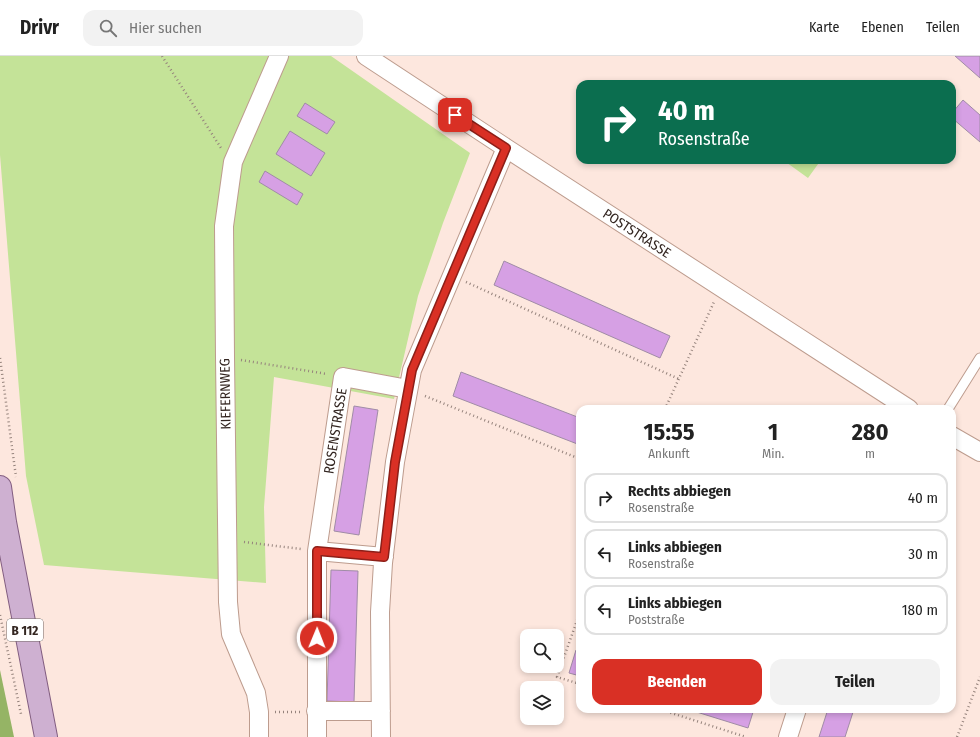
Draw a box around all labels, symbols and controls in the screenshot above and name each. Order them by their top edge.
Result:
search box [83,10,363,46]
text: Drivr [20,16,59,39]
icon: search [97,17,119,39]
text: Hier suchen [129,19,202,37]
text: Karte [809,19,839,36]
text: Ebenen [861,19,904,36]
text: Teilen [926,19,960,36]
text: 40 m [658,94,715,127]
icon: right [592,96,644,148]
pin [438,98,472,132]
icon: arrive [444,104,466,126]
text: Rosenstraße [658,128,750,150]
street label: POSTSTRASSE [600,205,674,262]
street label: KIEFERNWEG [216,358,235,430]
street label: ROSENSTRASSE [320,387,351,475]
text: 15:55 [643,418,695,446]
text: 1 [768,418,778,446]
text: 280 [852,418,889,446]
text: Ankunft [648,446,690,461]
text: Min. [762,446,784,461]
text: m [865,446,875,461]
text: Rechts abbiegen [628,482,731,500]
icon: right [594,487,616,509]
text: 40 m [908,489,938,507]
text: Rosenstraße [628,500,694,515]
text: Links abbiegen [628,538,722,556]
icon: left [594,543,616,565]
text: 30 m [908,545,938,563]
text: Rosenstraße [628,556,694,571]
text: Links abbiegen [628,594,722,612]
icon: left [594,599,616,621]
text: 180 m [902,601,938,619]
text: Poststraße [628,612,685,627]
position arrow [296,617,338,659]
road number: B 112 [7,619,43,641]
map controls [520,629,564,725]
button: search [520,629,564,673]
button: Beenden [592,659,762,705]
button: Teilen [770,659,940,705]
button: layers [520,681,564,725]

